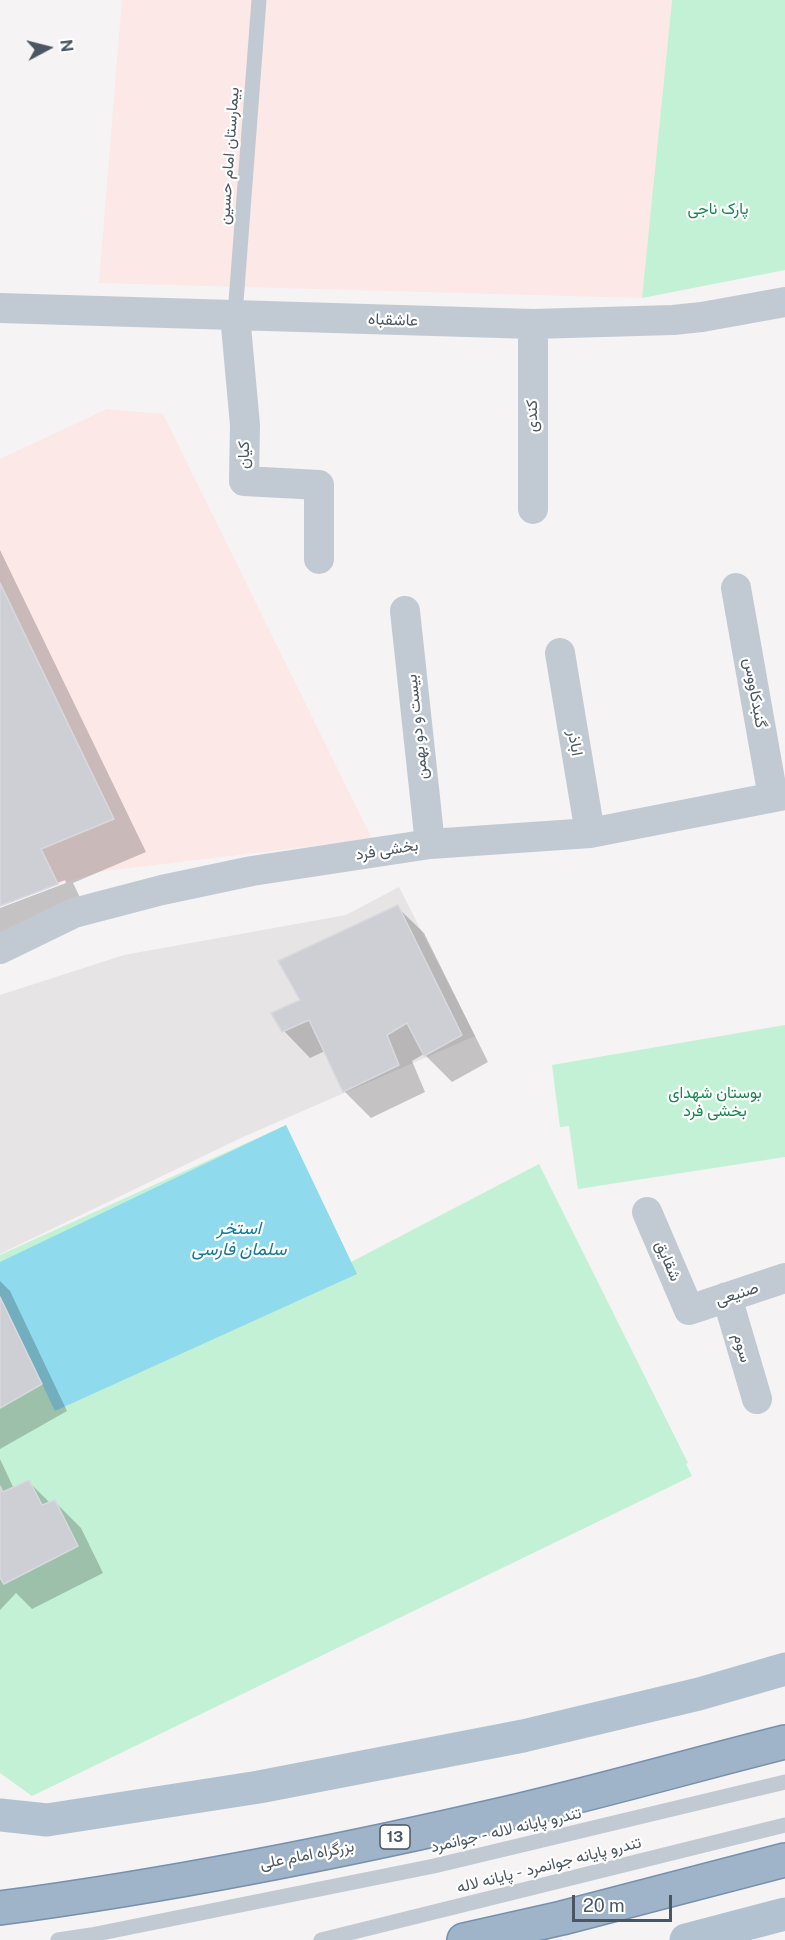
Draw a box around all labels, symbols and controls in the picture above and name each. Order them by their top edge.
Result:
north arrow [18,18,78,78]
text: N [56,38,77,53]
street label: بیمارستان امام حسین [215,87,243,225]
park label: پارک ناجی [688,199,748,219]
street label: عاشقباه [368,310,418,330]
street label: کندی [522,400,542,432]
street label: کیان [234,441,254,469]
street label: گنبدکاووس [739,656,771,730]
street label: بیست و دو بهمن [402,673,432,781]
street label: اباذر [563,729,587,757]
street label: بخشی فرد [354,836,420,864]
park label: بوستان شهدای بخشی فرد [668,1083,762,1121]
water label: استخر سلمان فارسی [191,1217,287,1260]
street label: شقایق [651,1238,685,1284]
street label: صنیعی [713,1278,761,1310]
street label: سوم [729,1331,755,1365]
street label: تندرو پایانه لاله - جوانمرد [429,1803,583,1857]
road number: 13 [380,1825,410,1849]
street label: تندرو پایانه جوانمرد - پایانه لاله [455,1833,643,1897]
street label: بزرگراه امام علی [258,1836,356,1874]
scale bar [575,1883,676,1921]
text: 20 m [583,1895,625,1916]

